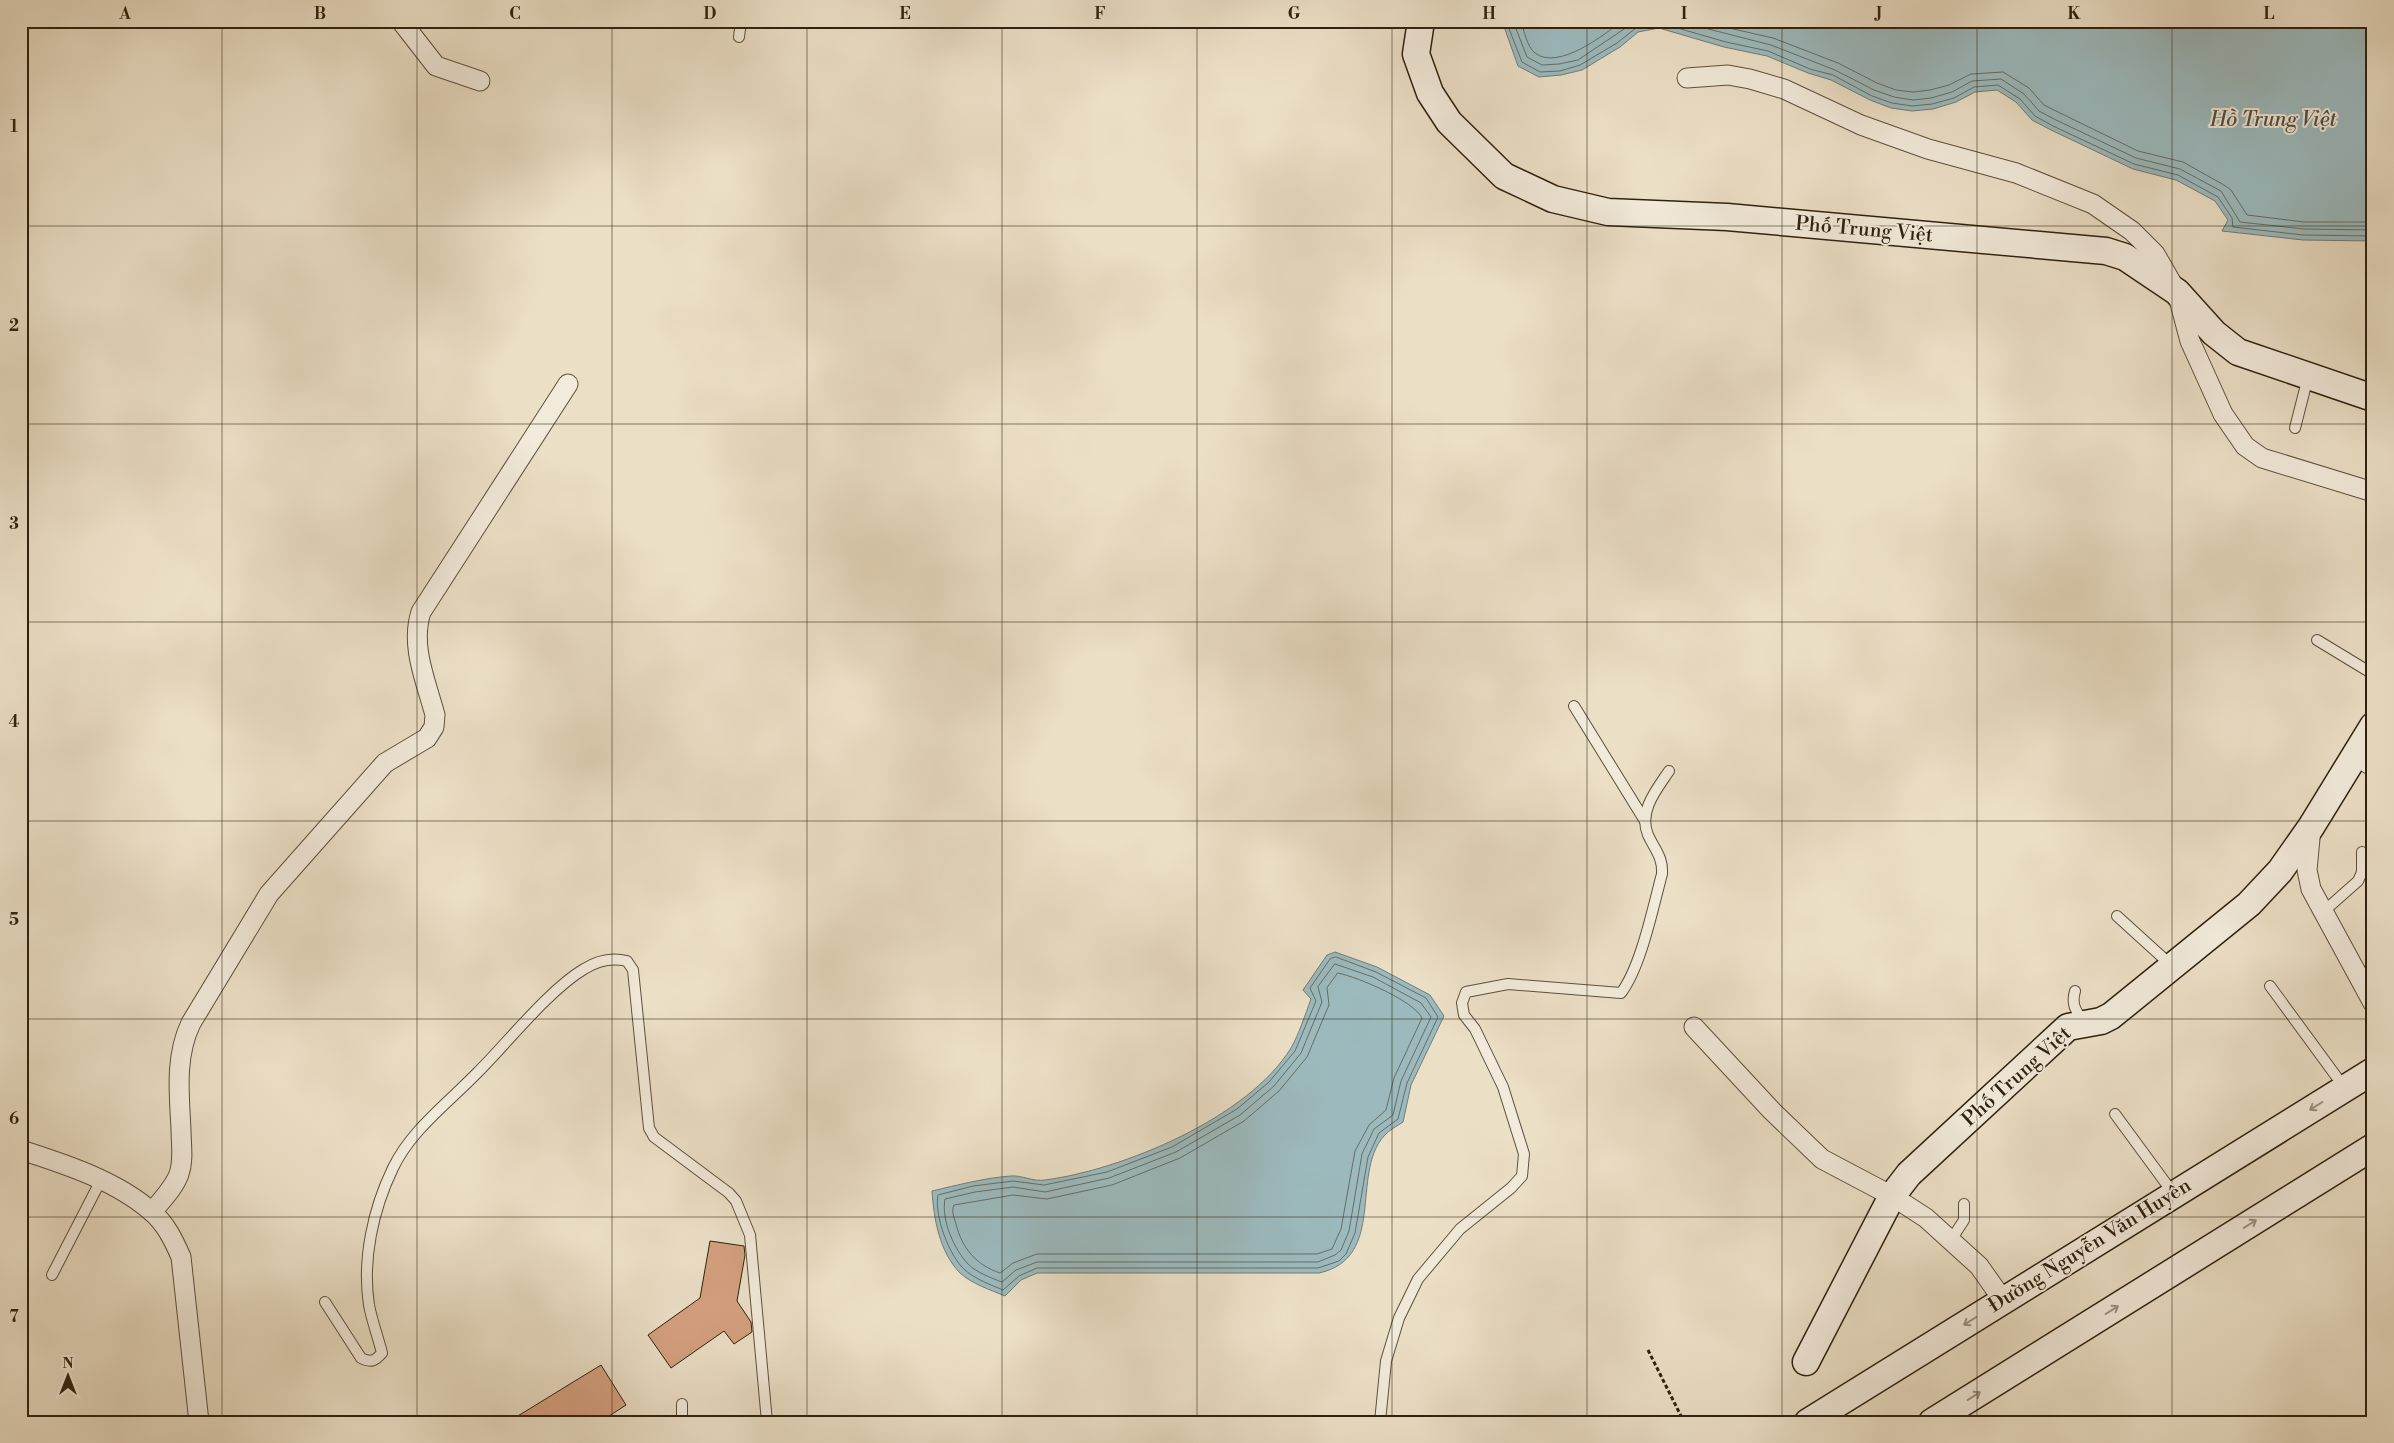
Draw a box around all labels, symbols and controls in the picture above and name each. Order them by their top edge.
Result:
text: A [118,4,131,24]
text: B [314,4,326,24]
text: C [509,4,521,24]
text: D [704,4,717,24]
text: E [899,4,911,24]
text: F [1094,4,1106,24]
text: G [1288,4,1301,24]
text: H [1482,4,1496,24]
text: I [1681,4,1687,24]
text: J [1874,4,1882,24]
text: K [2068,4,2082,24]
text: L [2264,4,2275,24]
water label: Hồ Trung Việt [2209,107,2337,133]
text: 1 [10,117,18,137]
street label: Phố Trung Việt [1794,212,1934,248]
text: 2 [9,316,19,336]
text: 3 [9,514,19,534]
text: 4 [9,712,20,732]
text: 5 [9,910,19,930]
street label: Phố Trung Việt [1957,1021,2077,1133]
one-way arrow [2310,1101,2324,1111]
text: 6 [9,1109,19,1129]
street label: Đường Nguyễn Văn Huyên [1984,1173,2196,1319]
one-way arrow [2242,1219,2256,1229]
one-way arrow [2104,1305,2118,1315]
text: 7 [9,1307,19,1327]
one-way arrow [1964,1316,1978,1326]
north arrow [42,1350,92,1400]
text: N [62,1355,74,1373]
one-way arrow [1966,1391,1980,1401]

